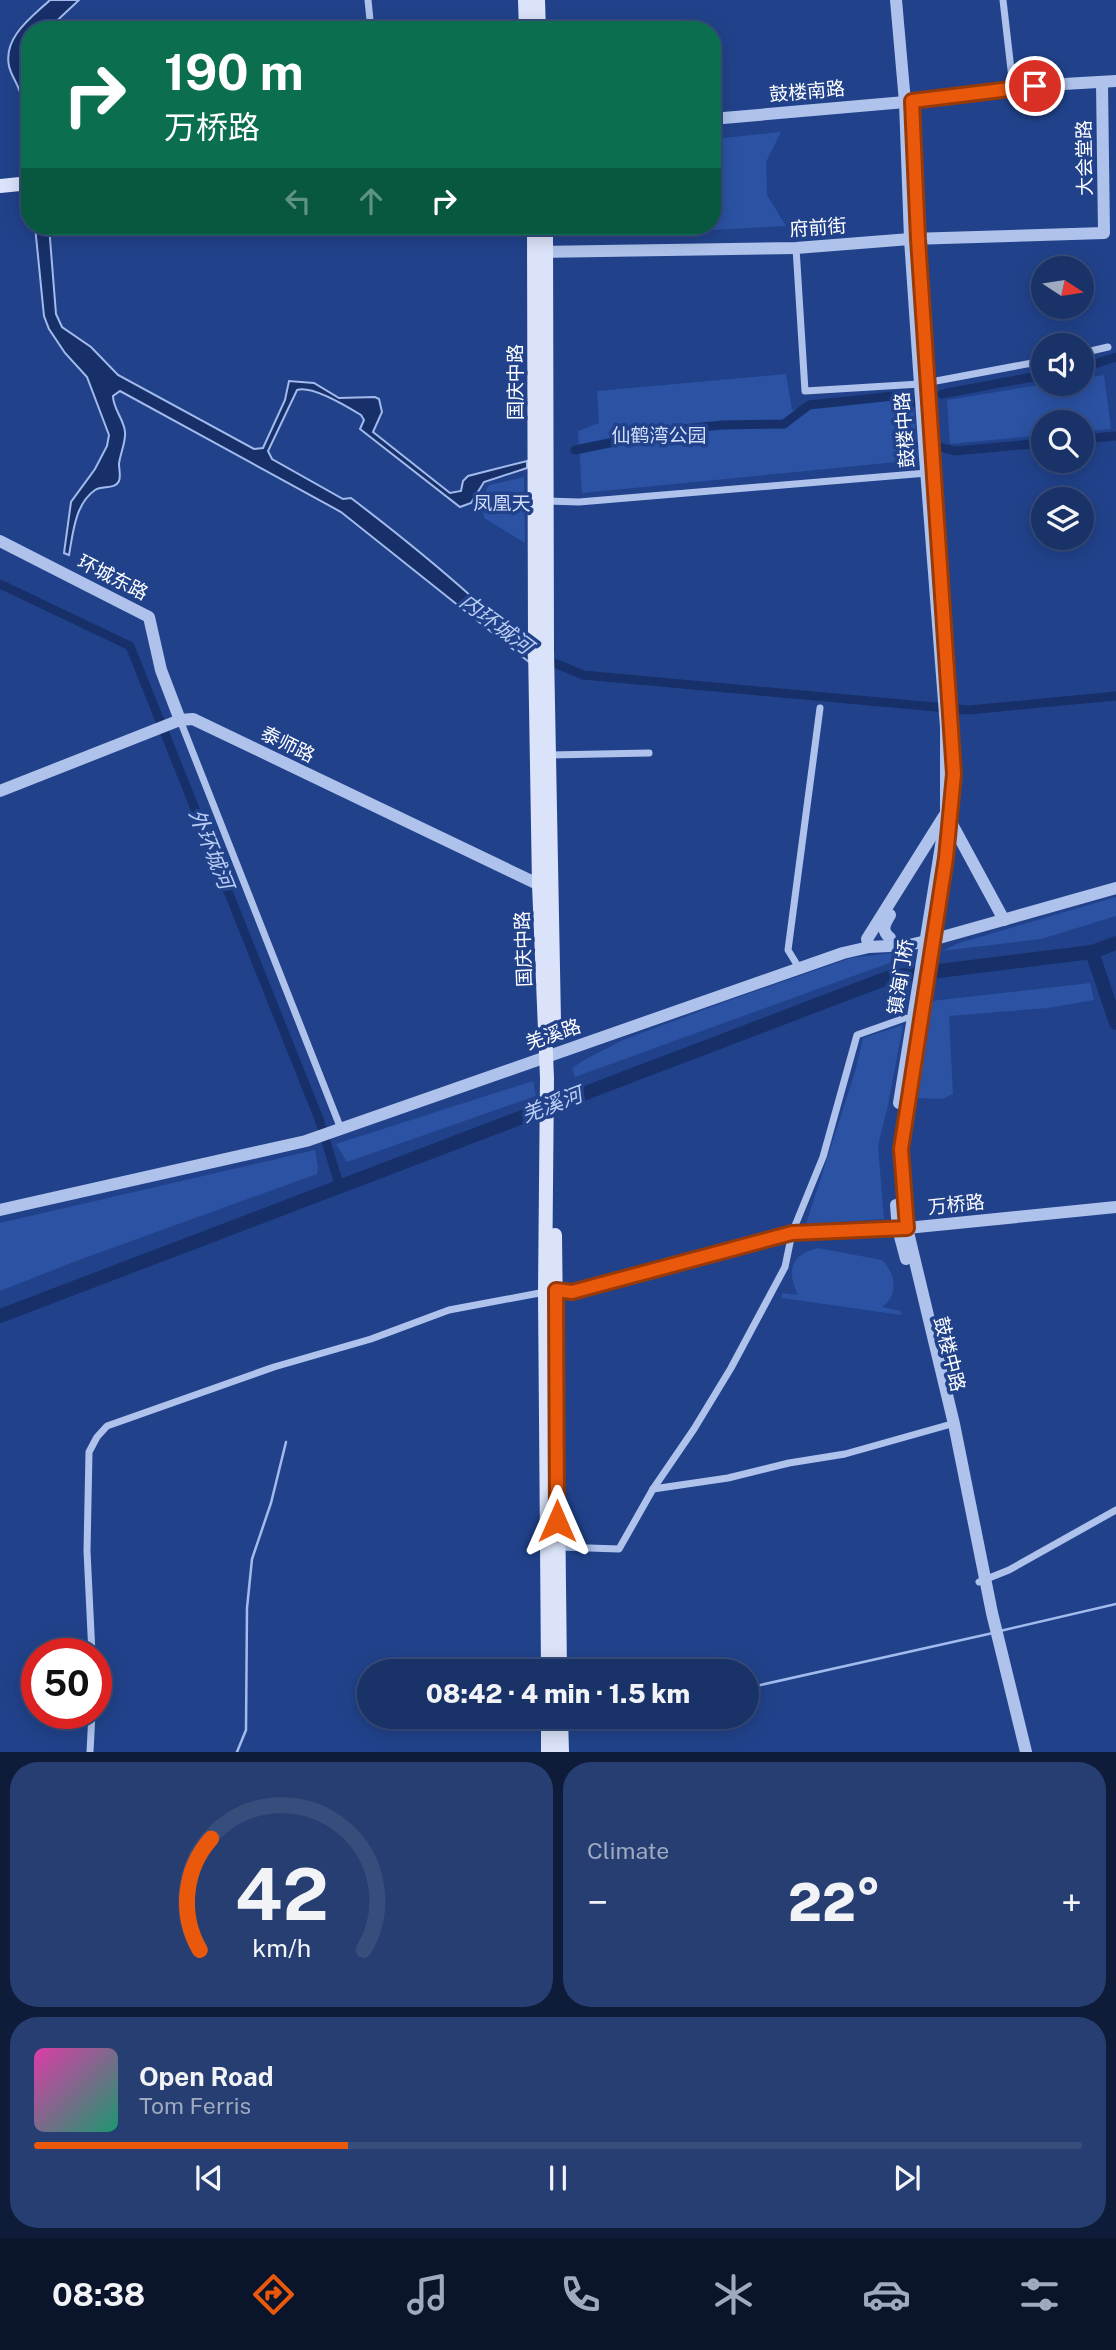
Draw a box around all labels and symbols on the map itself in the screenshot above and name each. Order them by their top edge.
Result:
pin [1005,56,1065,116]
street label: 鼓楼南路 [768,77,846,105]
street label: 大会堂路 [1072,120,1096,196]
street label: 府前街 [789,214,847,240]
north arrow [1031,256,1094,318]
street label: 国庆中路 [504,344,526,420]
street label: 鼓楼中路 [890,391,918,469]
park label: 仙鹤湾公园 [611,424,707,446]
park label: 凤凰天 [473,492,531,514]
street label: 环城东路 [74,550,152,604]
water label: 内环城河 [455,588,541,661]
street label: 泰师路 [258,722,318,766]
water label: 外环城河 [184,805,240,896]
street label: 国庆中路 [511,911,535,987]
street label: 镇海门桥 [883,938,917,1016]
street label: 羌溪路 [522,1014,584,1054]
water label: 羌溪河 [518,1080,589,1127]
street label: 万桥路 [926,1190,986,1218]
street label: 鼓楼中路 [930,1314,970,1394]
position arrow [520,1484,594,1558]
speed limit sign: 50 [21,1638,112,1729]

